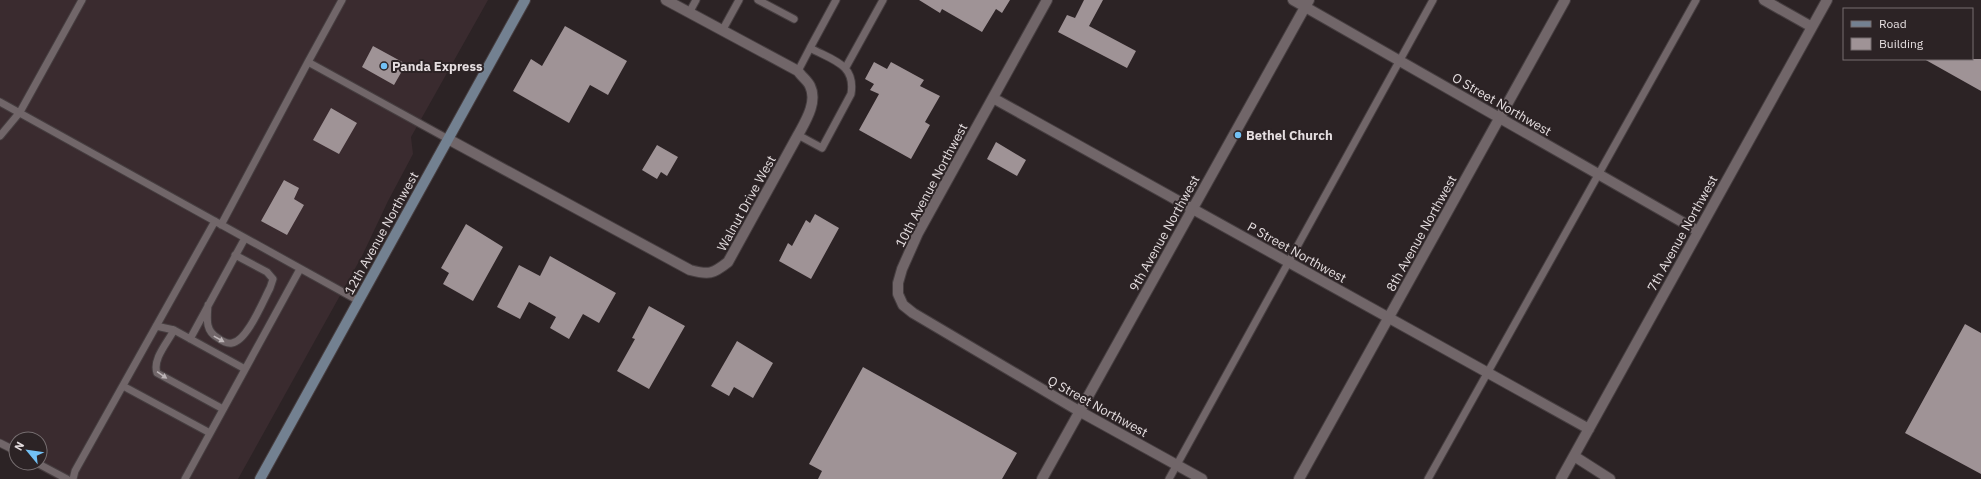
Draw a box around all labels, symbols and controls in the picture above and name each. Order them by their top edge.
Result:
legend [1843,8,1973,60]
text: Road [1879,16,1907,31]
text: Building [1879,36,1924,51]
place label: Panda Express [392,58,483,75]
marker: Panda Express [379,61,389,71]
street label: O Street Northwest [1449,69,1555,140]
street label: 10th Avenue Northwest [892,120,971,250]
place label: Bethel Church [1246,127,1333,144]
marker: Bethel Church [1233,130,1243,140]
street label: Walnut Drive West [713,152,780,254]
street label: 12th Avenue Northwest [341,169,422,298]
street label: 9th Avenue Northwest [1125,172,1203,294]
street label: 8th Avenue Northwest [1382,172,1460,294]
street label: 7th Avenue Northwest [1643,172,1721,294]
street label: P Street Northwest [1244,218,1349,287]
one-way arrow [213,336,225,342]
one-way arrow [157,371,168,379]
street label: Q Street Northwest [1045,372,1151,441]
north arrow [8,431,48,471]
text: N [11,439,27,453]

